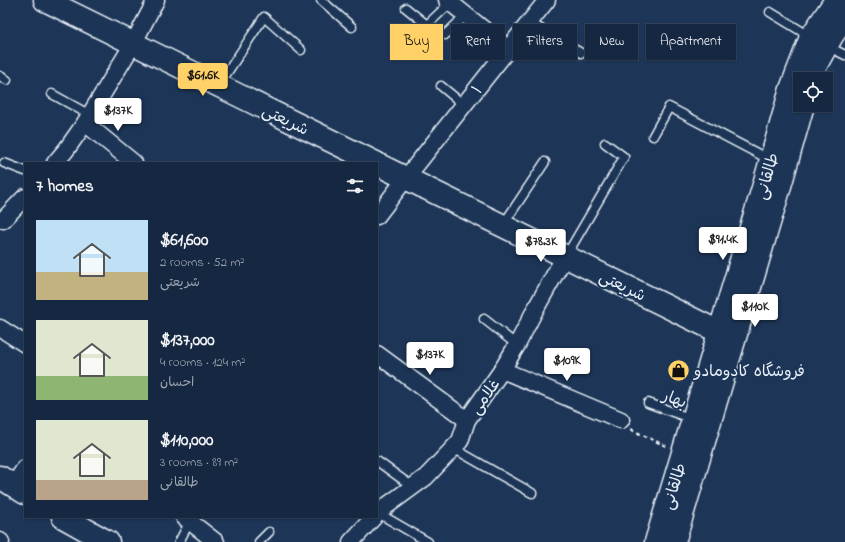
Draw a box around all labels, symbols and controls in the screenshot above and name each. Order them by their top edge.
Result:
chip: Buy [390,24,443,60]
chip: Rent [451,24,505,60]
chip: Filters [513,24,577,60]
chip: New [585,24,638,60]
chip: Apartment [646,24,736,60]
pin: $61.6K [170,63,236,97]
text: $61.6K [187,66,219,85]
map controls [793,72,833,112]
button: locate [793,72,833,112]
street label: ۱ [466,81,489,100]
pin: $137K [90,98,146,132]
street label: شریعتی [258,99,312,142]
text: $137K [103,101,133,120]
street label: طالقانی [750,150,786,203]
text: 7 homes [36,174,94,199]
icon: filters [344,175,366,197]
pin: $91.4K [690,227,756,261]
text: $61,600 [160,228,208,253]
pin: $78.3K [508,229,574,263]
text: $91.4K [708,230,738,249]
text: $78.3K [525,232,557,251]
icon: home [68,236,116,284]
text: 2 rooms · 52 m² [160,253,244,272]
street label: شریعتی [595,265,649,308]
text: شریعتی [160,273,200,292]
pin: $110K [727,294,783,328]
text: $110K [741,297,769,316]
text: $137,000 [160,328,215,353]
icon: home [68,336,116,384]
pin: $137K [402,342,458,376]
text: $137K [415,345,445,364]
pin: $109K [539,348,595,382]
text: $109K [553,351,581,370]
text: 4 rooms · 124 m² [160,353,245,372]
shop icon: فروشگاه کادومادو [666,357,692,383]
place label: فروشگاه کادومادو [692,360,805,384]
text: احسان [160,373,194,392]
street label: غلامی [465,374,507,420]
street label: بهار [657,384,690,415]
text: $110,000 [160,428,213,453]
icon: home [68,436,116,484]
text: 3 rooms · 89 m² [160,453,238,472]
street label: طالقانی [656,460,693,513]
text: طالقانی [160,473,199,492]

